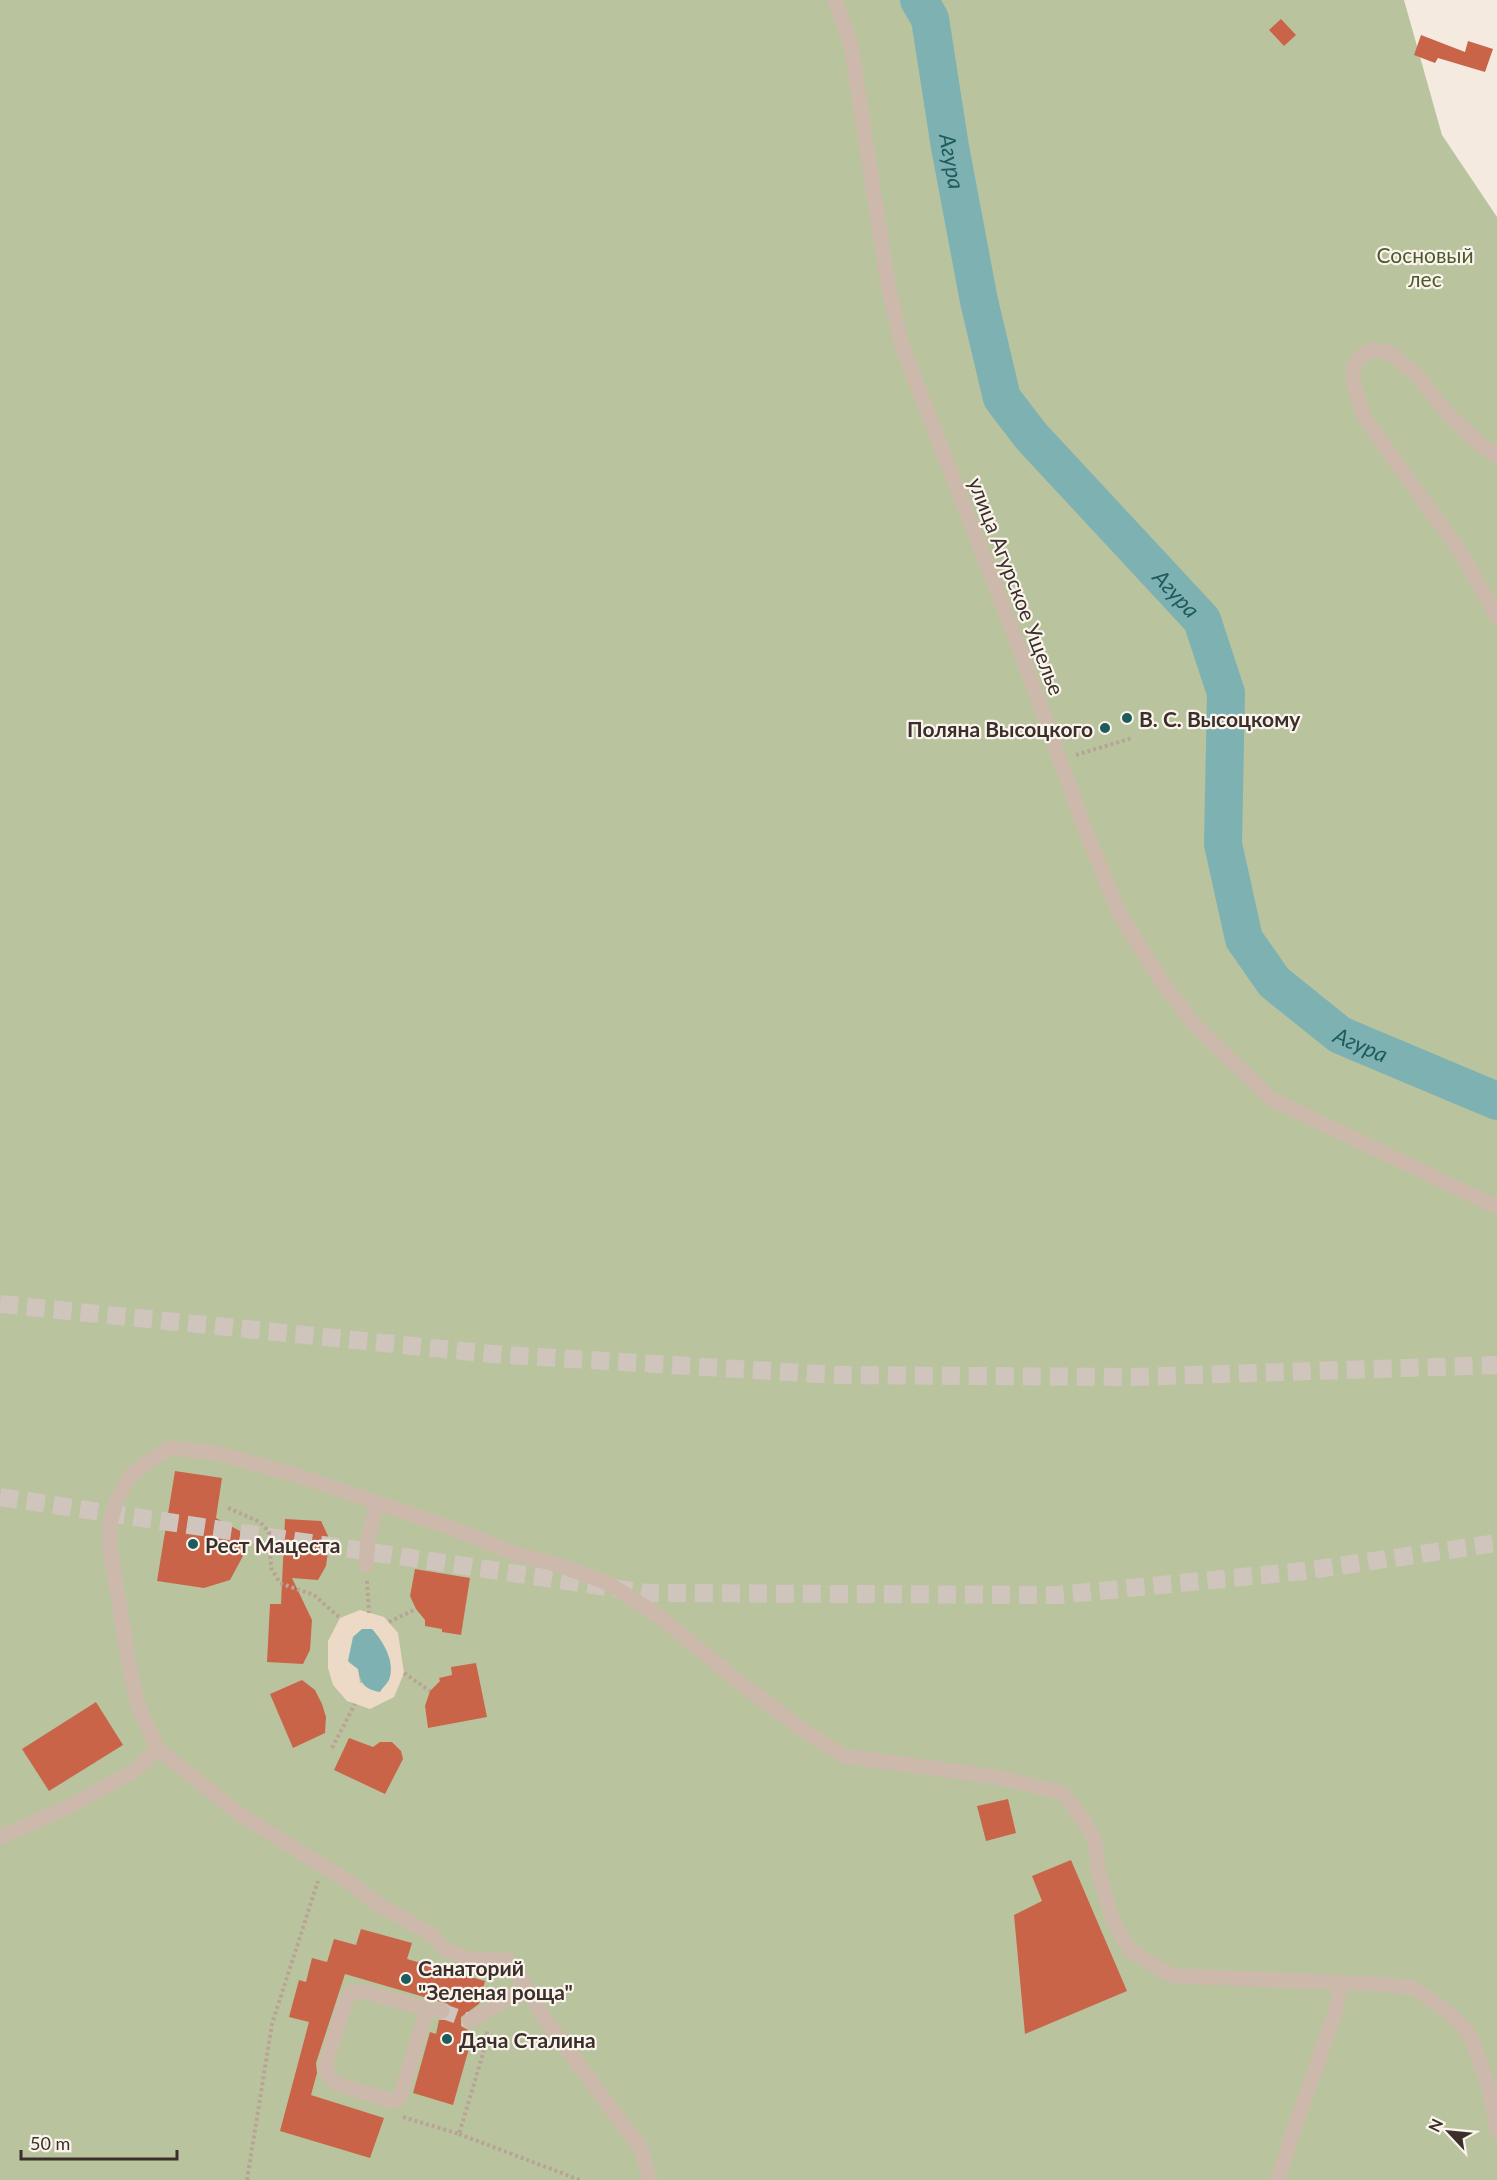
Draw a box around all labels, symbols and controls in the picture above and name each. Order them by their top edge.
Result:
water label: Агура [934,131,971,191]
park label: Сосновый лес [1376,242,1474,291]
street label: улица Агурское Ущелье [964,474,1070,698]
water label: Агура [1147,563,1206,623]
place label: В. С. Высоцкому [1139,706,1301,731]
marker: В. С. Высоцкому [1120,711,1134,725]
place label: Поляна Высоцкого [907,716,1093,741]
marker: Поляна Высоцкого [1098,721,1112,735]
water label: Агура [1329,1020,1392,1067]
place label: Рест Мацеста [205,1532,340,1557]
marker: Рест Мацеста [186,1537,200,1551]
place label: Санаторий "Зеленая роща" [418,1955,573,2004]
marker: Санаторий "Зеленая роща" [399,1972,413,1986]
place label: Дача Сталина [459,2027,596,2052]
marker: Дача Сталина [440,2032,454,2046]
north arrow [1419,2102,1479,2162]
text: N [1424,2116,1446,2135]
scale bar [21,2123,177,2161]
text: 50 m [30,2132,70,2154]

